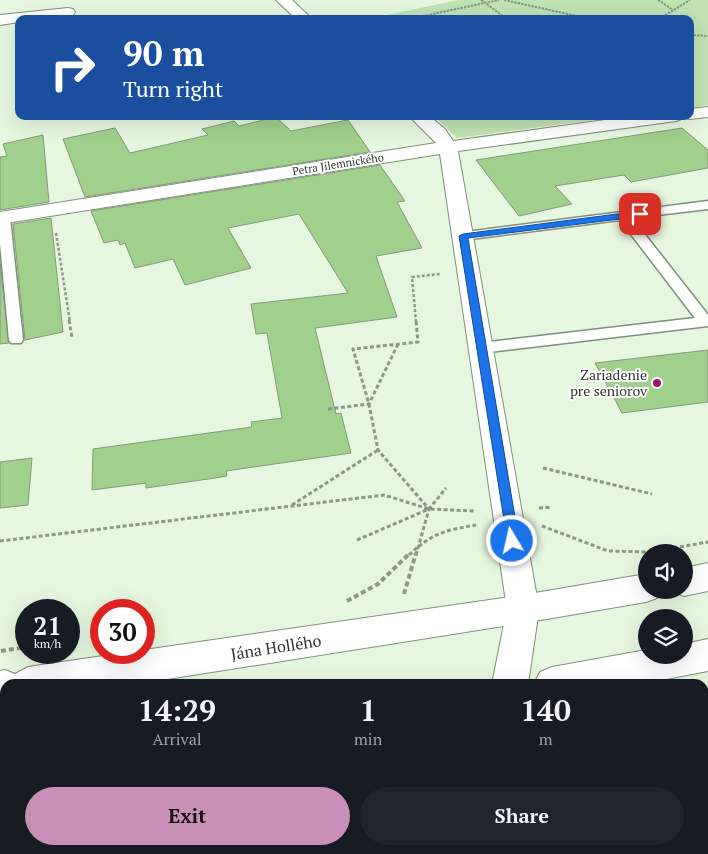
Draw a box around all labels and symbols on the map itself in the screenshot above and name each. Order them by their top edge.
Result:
street label: Petra Jilemnického [291,150,385,178]
pin [619,193,661,235]
place label: Zariadenie pre seniorov [570,365,648,400]
marker: Zariadenie pre seniorov [651,377,663,389]
position arrow [485,514,537,566]
speed limit sign: 30 [90,599,155,664]
street label: Jána Hollého [229,629,323,665]

